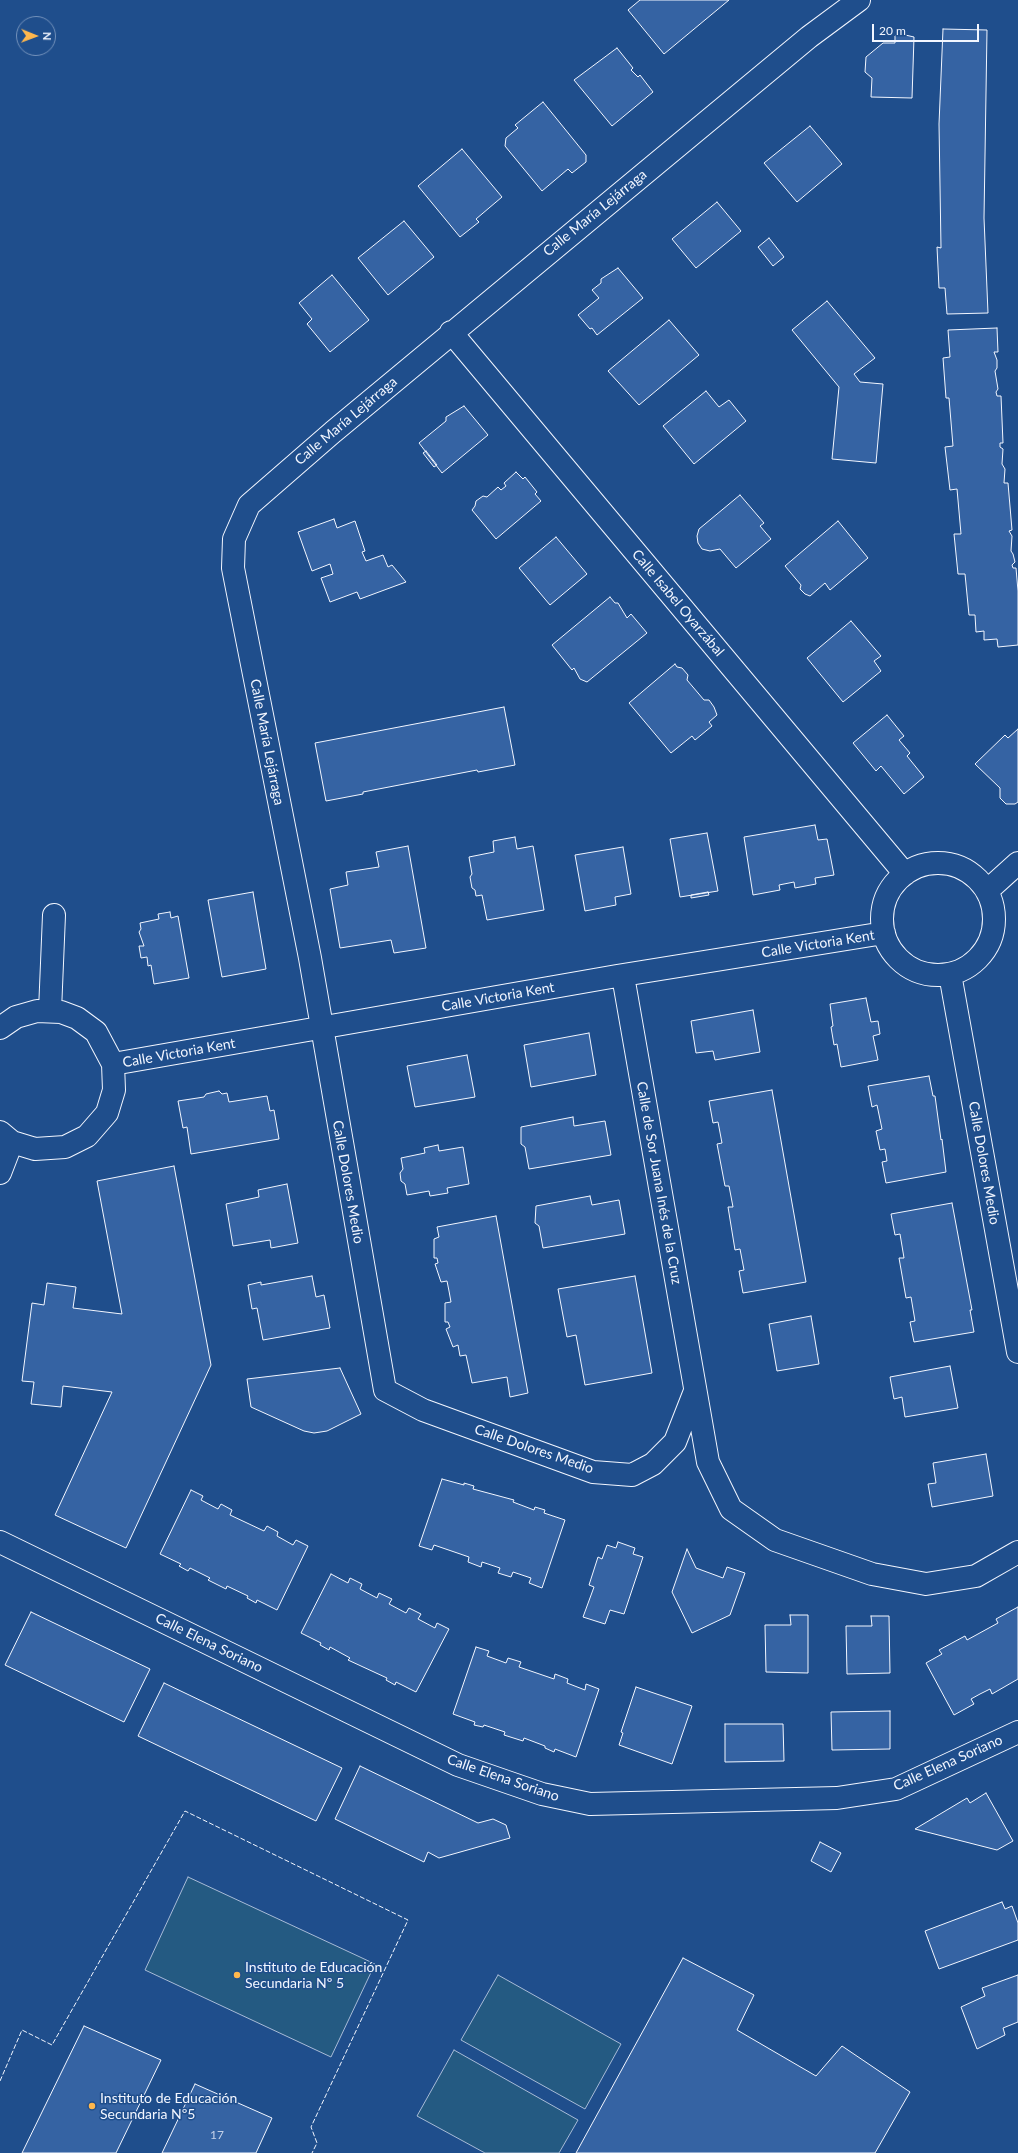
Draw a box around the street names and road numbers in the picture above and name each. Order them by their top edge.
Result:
street label: Calle María Lejárraga [540,166,650,260]
street label: Calle María Lejárraga [291,373,401,469]
street label: Calle Isabel Oyarzábal [628,546,728,660]
street label: Calle María Lejárraga [247,677,287,807]
street label: Calle Victoria Kent [760,927,876,961]
street label: Calle Victoria Kent [440,979,556,1015]
street label: Calle Victoria Kent [121,1035,237,1071]
street label: Calle de Sor Juana Inés de la Cruz [633,1080,685,1286]
street label: Calle Dolores Medio [965,1100,1003,1226]
street label: Calle Dolores Medio [329,1119,367,1245]
street label: Calle Dolores Medio [472,1421,596,1477]
street label: Calle Elena Soriano [152,1610,266,1676]
street label: Calle Elena Soriano [891,1731,1005,1795]
street label: Calle Elena Soriano [445,1751,561,1805]

